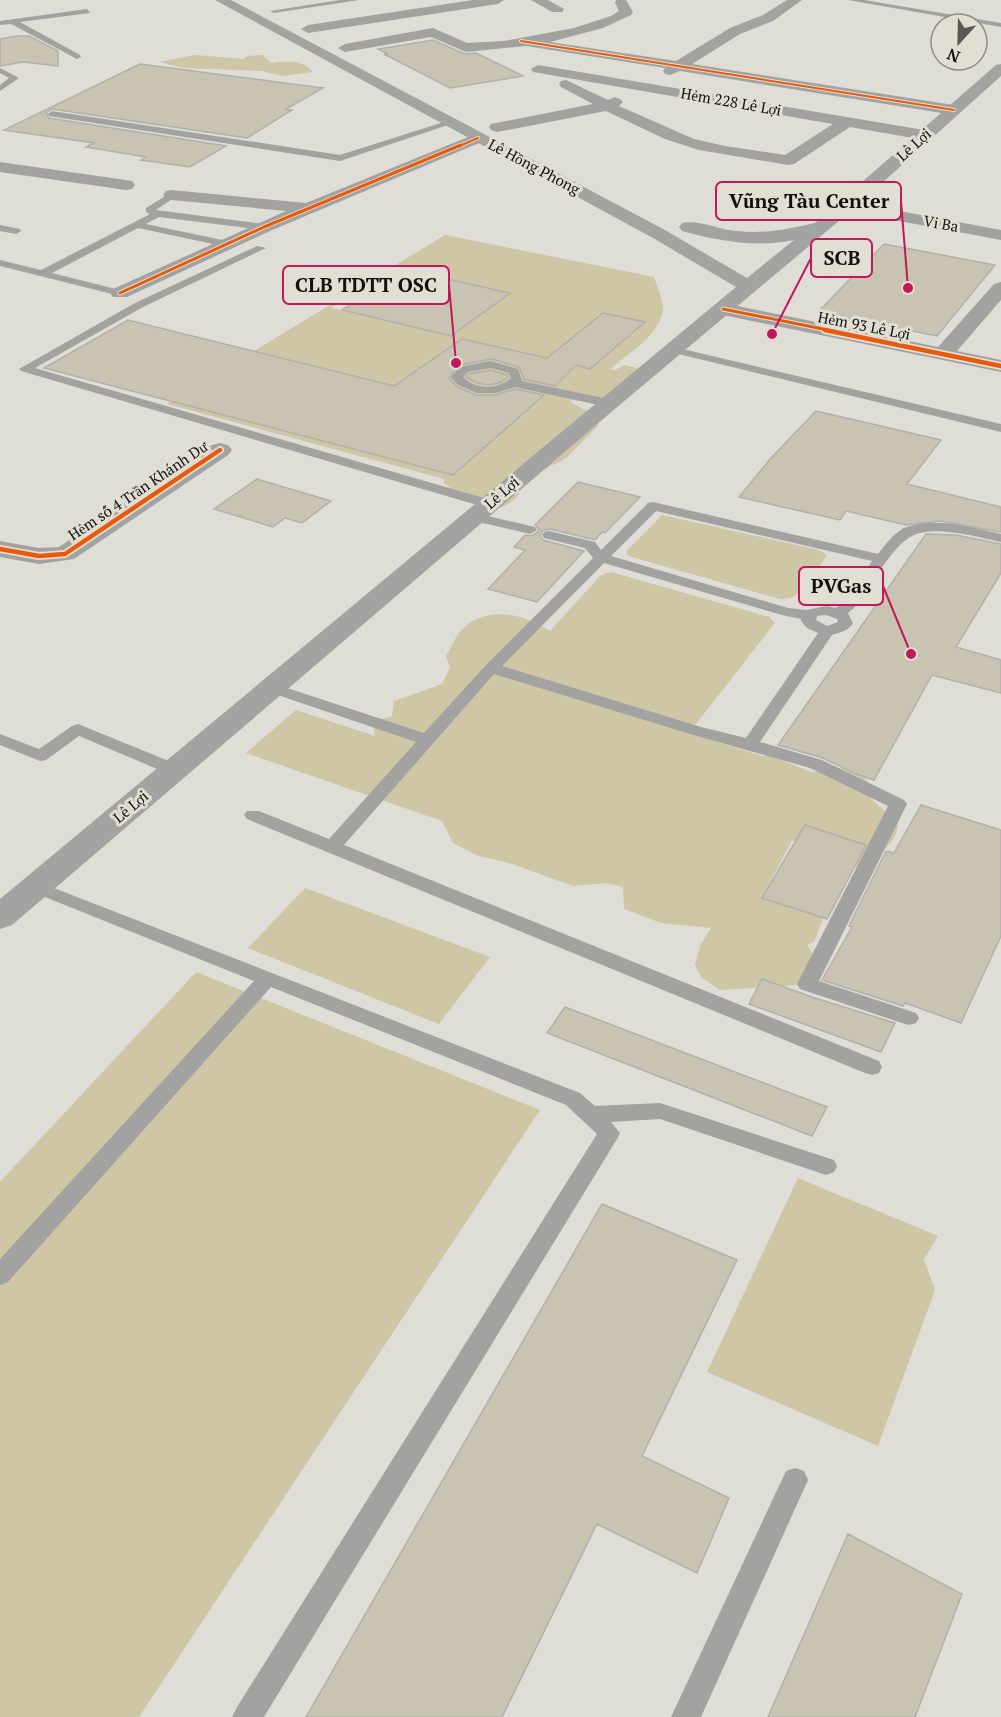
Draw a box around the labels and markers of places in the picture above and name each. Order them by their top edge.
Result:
callout: Vũng Tàu Center [716,182,901,220]
callout: SCB [811,239,872,277]
callout: CLB TDTT OSC [283,266,449,304]
callout: PVGas [799,567,883,605]

